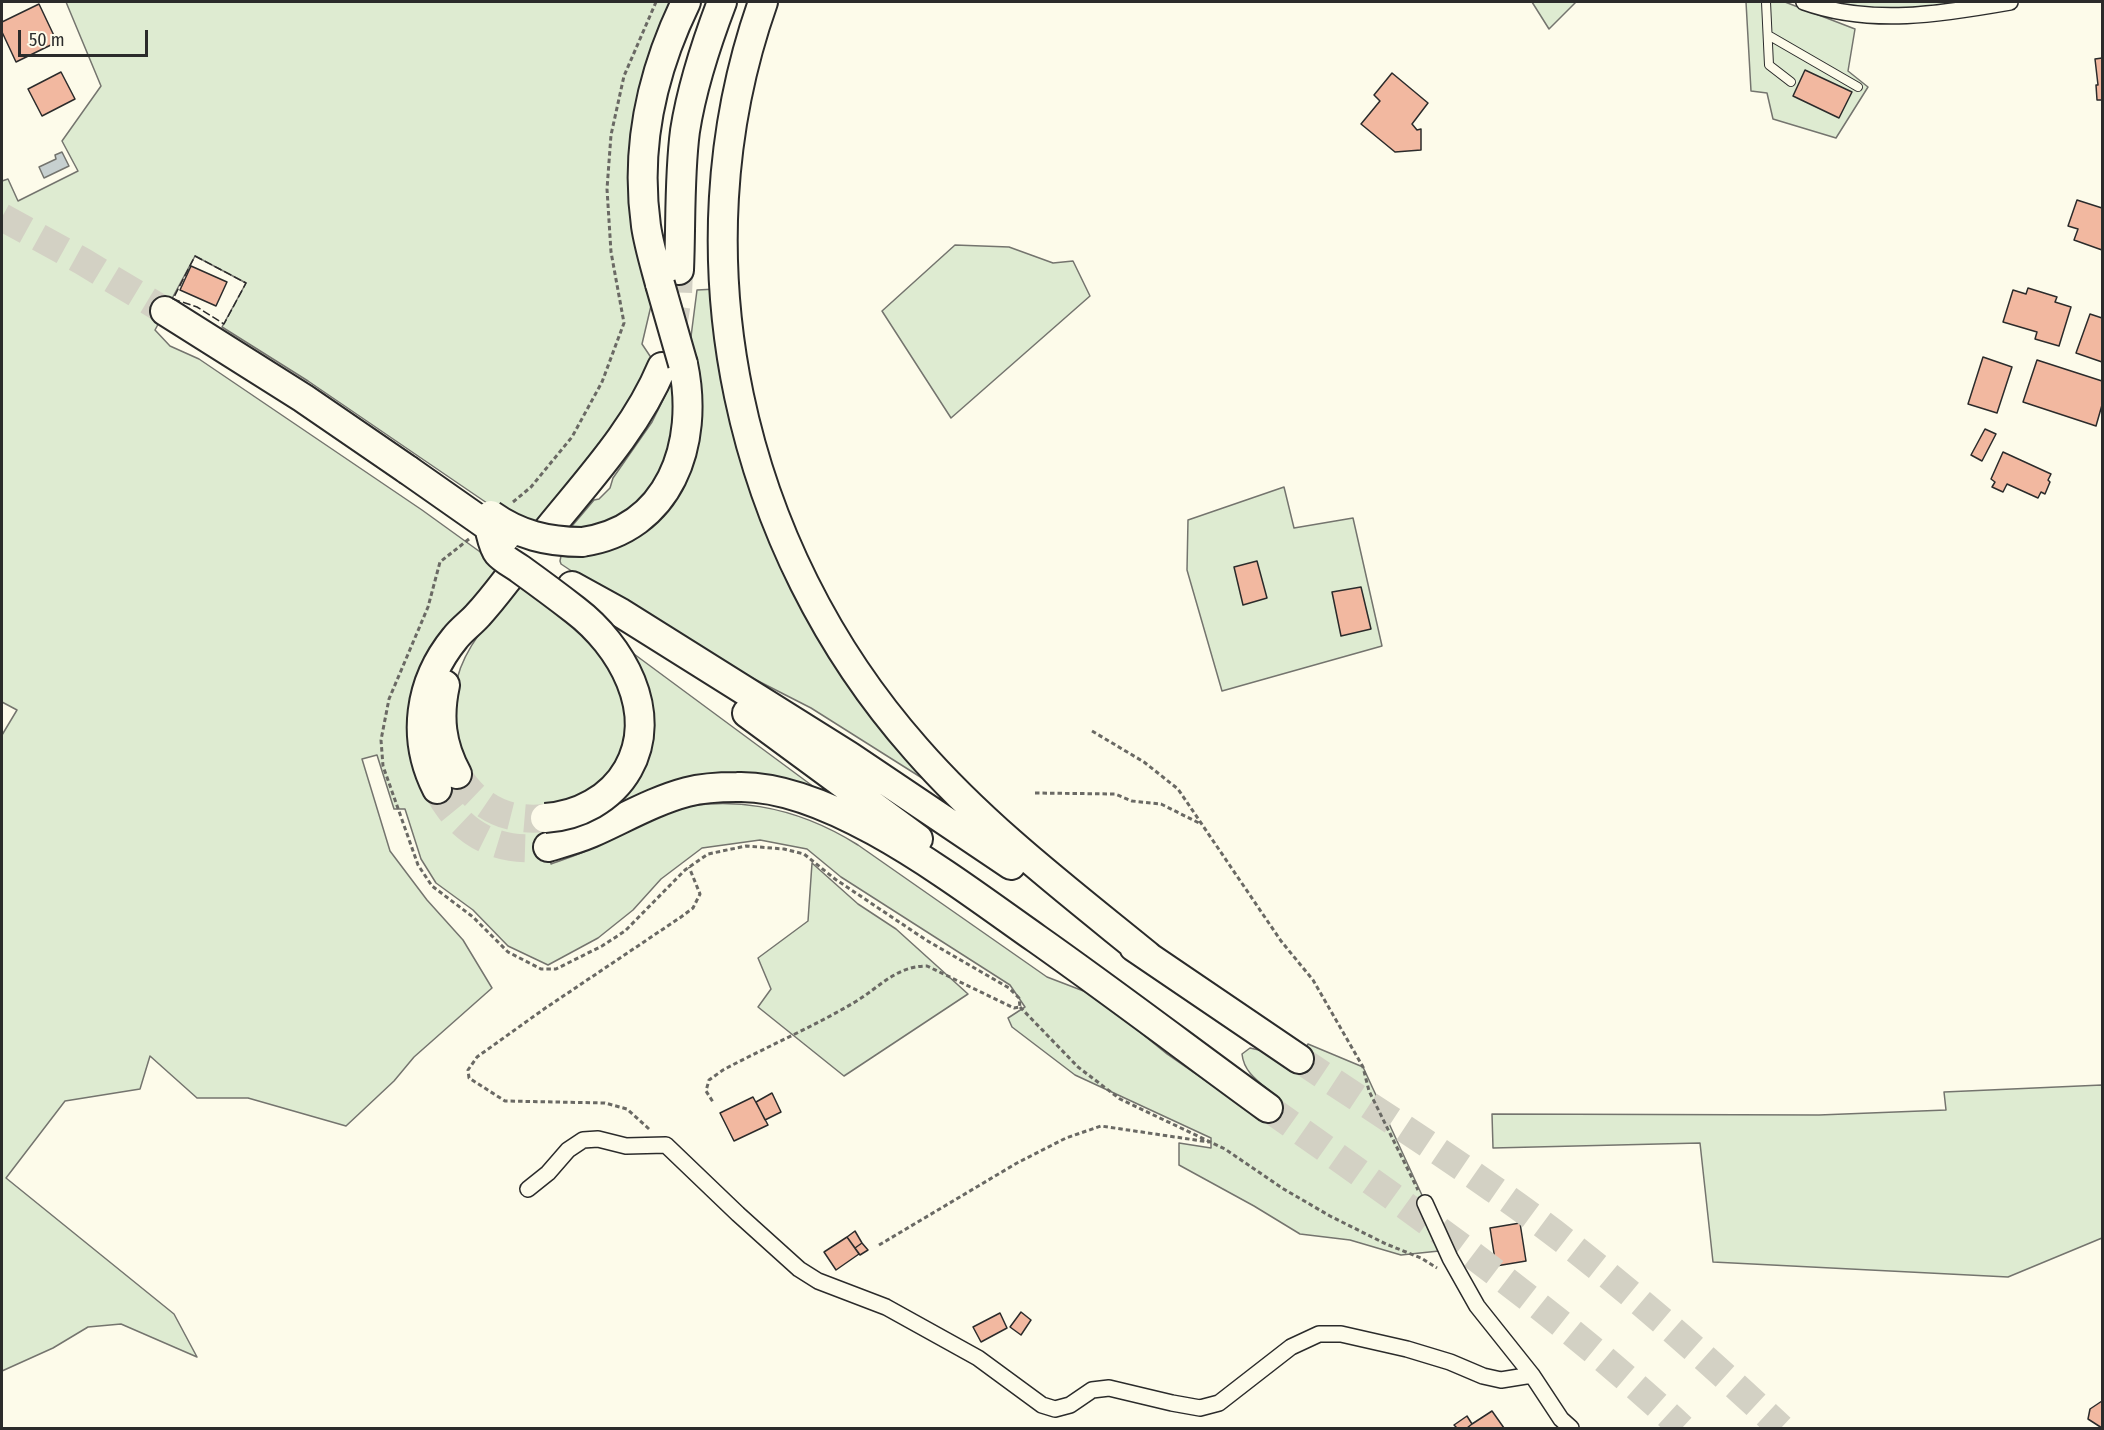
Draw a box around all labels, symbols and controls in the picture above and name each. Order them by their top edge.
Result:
scale bar [21,18,152,56]
text: 50 m [29,29,65,51]

